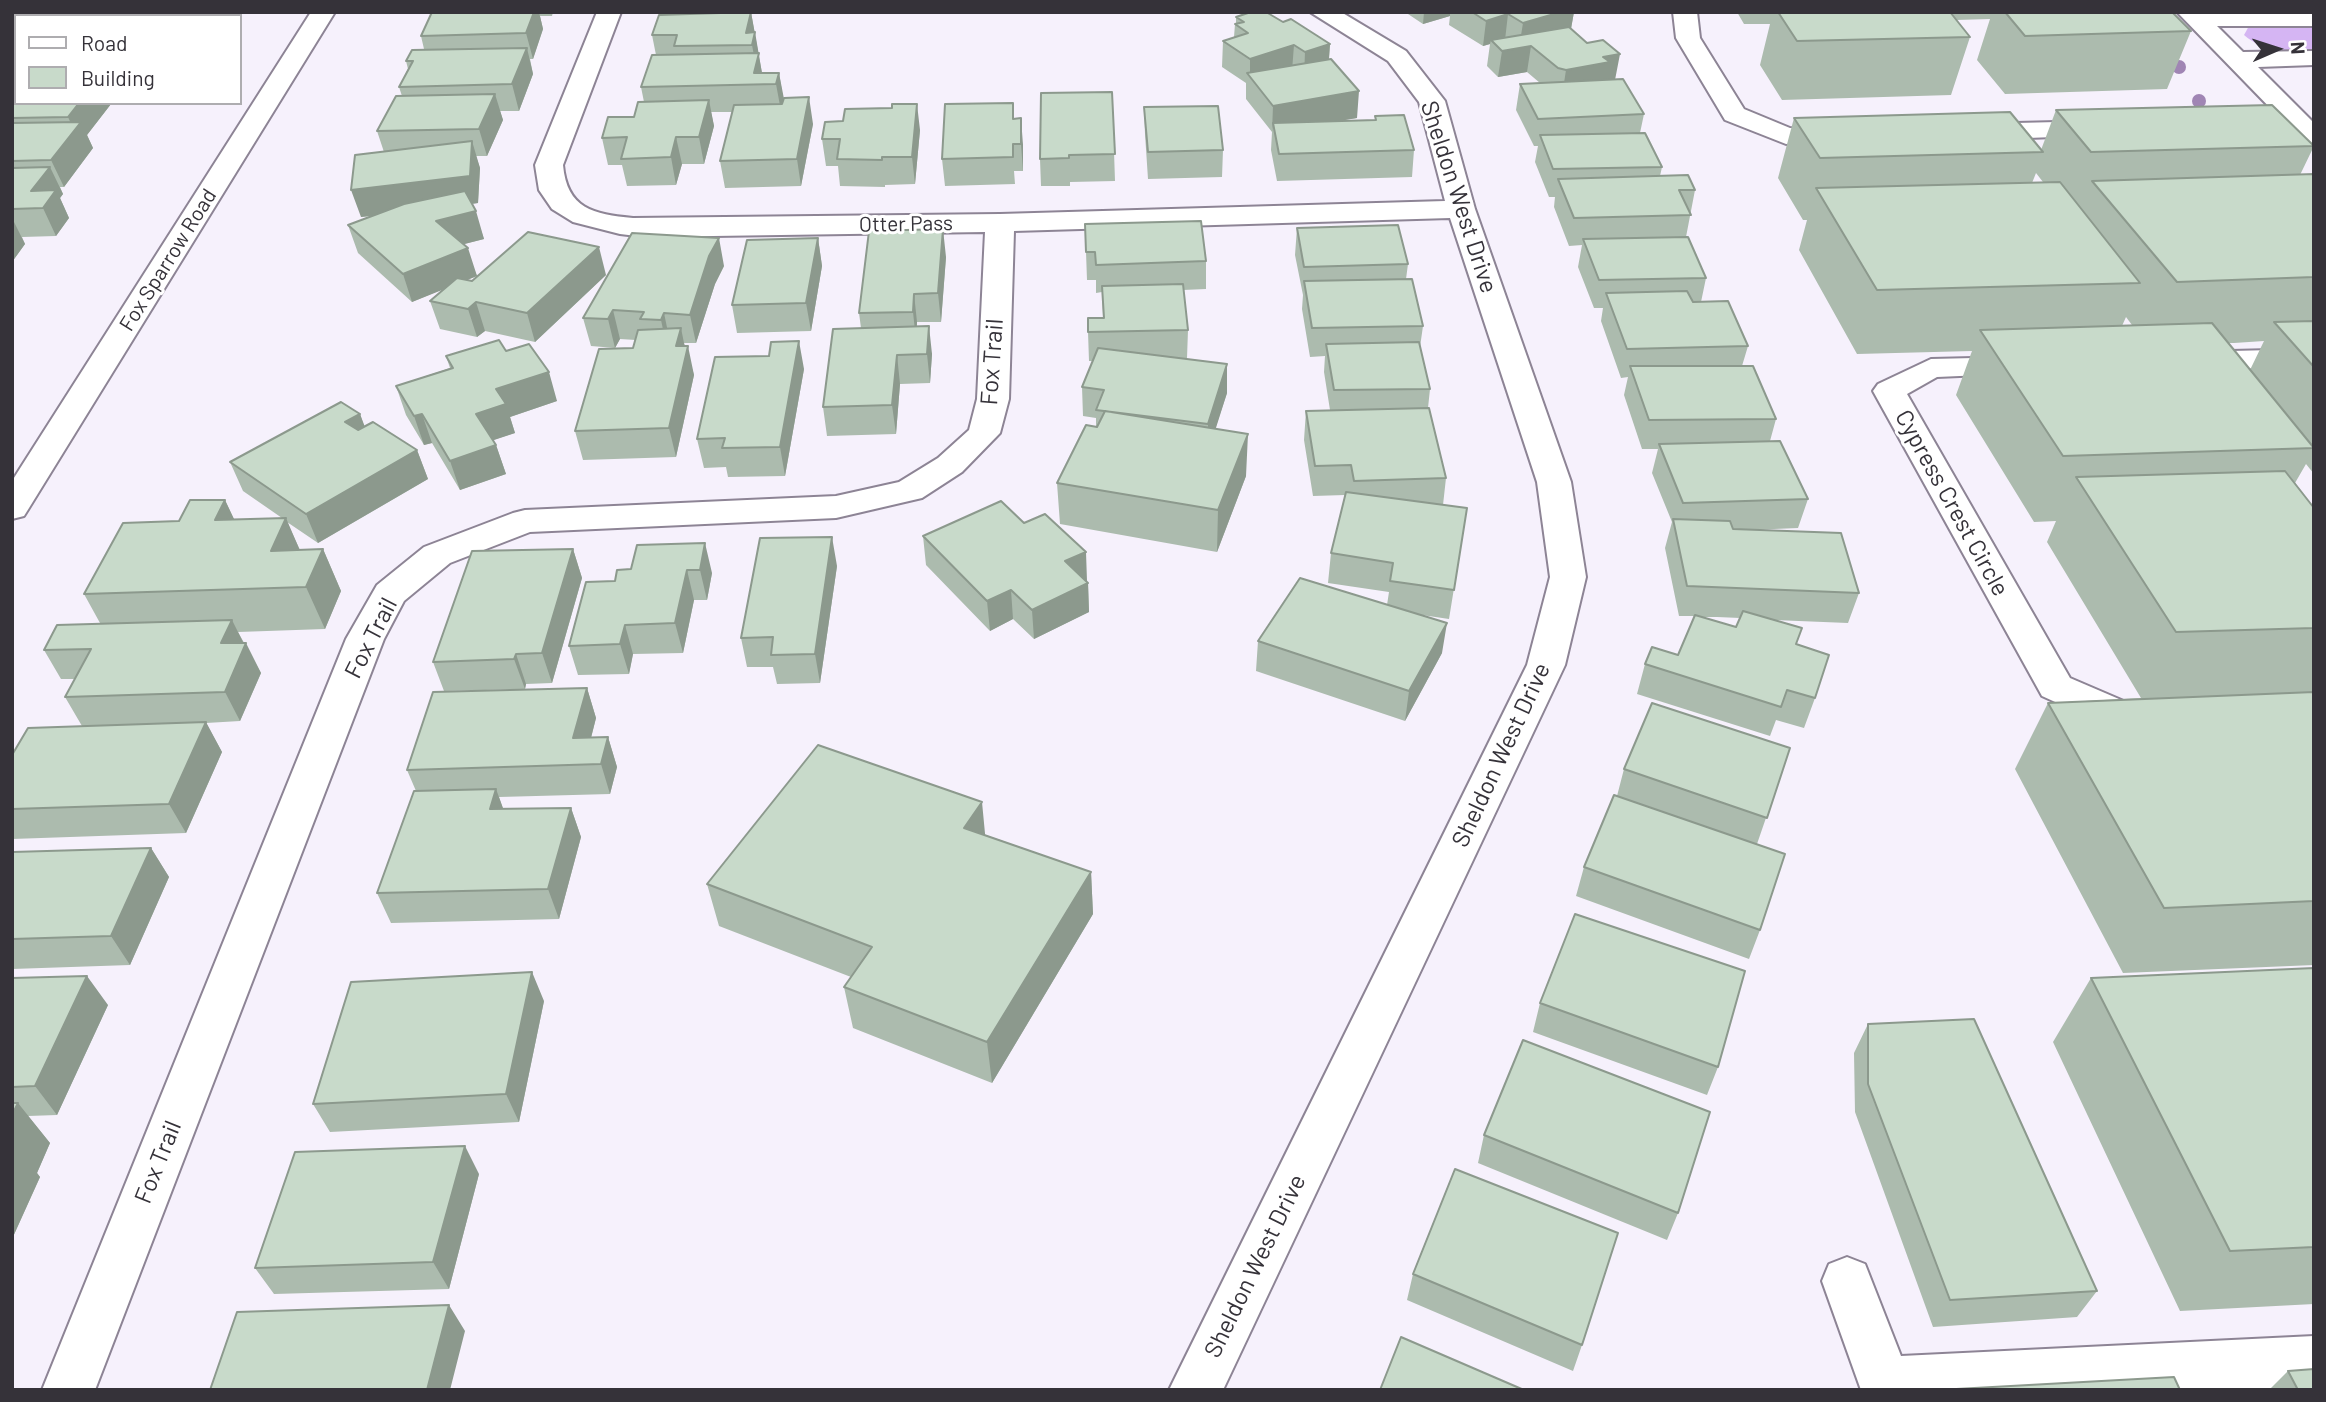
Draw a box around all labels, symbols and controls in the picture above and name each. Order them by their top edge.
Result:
legend [14,14,242,105]
north arrow [2242,14,2312,84]
text: Road [81,30,127,55]
text: N [2287,41,2310,55]
text: Building [81,65,155,90]
street label: Sheldon West Drive [1414,97,1504,297]
street label: Fox Sparrow Road [114,184,222,336]
street label: Otter Pass [859,211,953,237]
street label: Fox Trail [975,318,1009,406]
street label: Cypress Crest Circle [1889,405,2015,601]
street label: Fox Trail [338,593,404,683]
street label: Sheldon West Drive [1446,658,1556,852]
street label: Fox Trail [128,1116,188,1208]
street label: Sheldon West Drive [1198,1170,1312,1362]

